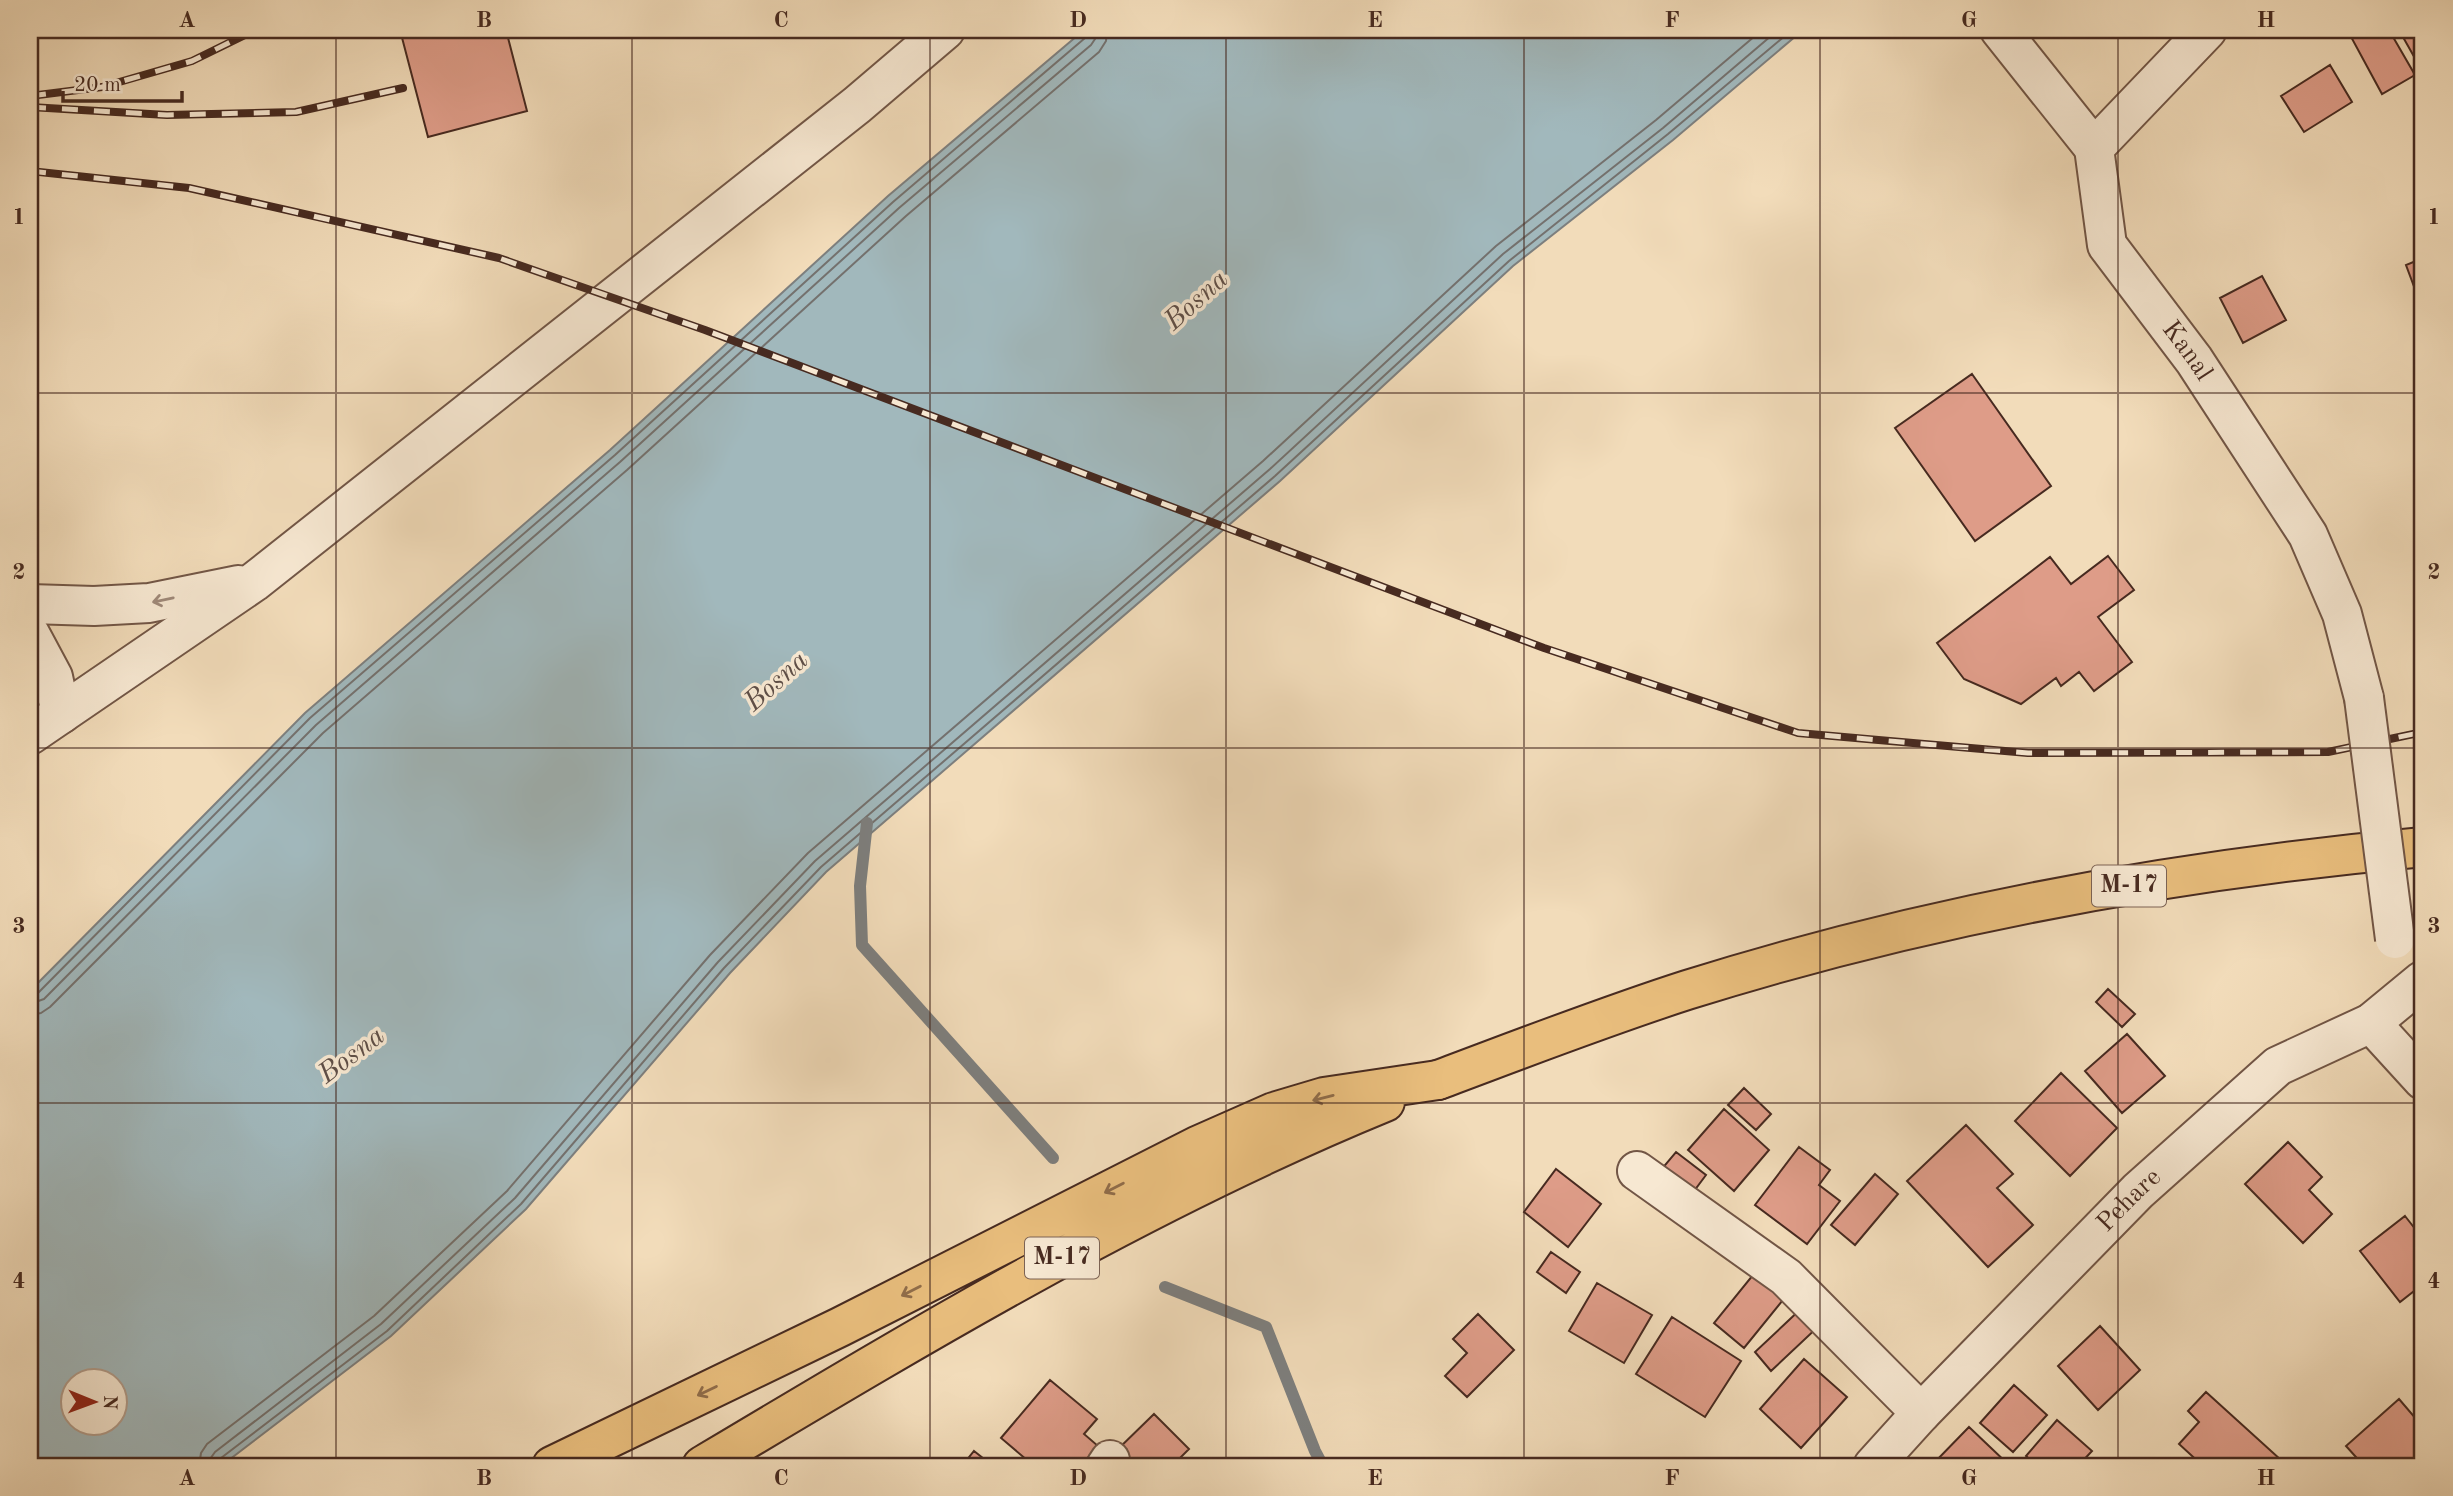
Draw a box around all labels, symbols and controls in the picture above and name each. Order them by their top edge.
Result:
text: A [178,9,196,32]
text: B [476,9,492,32]
text: C [773,9,789,32]
text: D [1069,9,1087,32]
text: E [1367,9,1383,32]
text: F [1664,9,1680,32]
text: G [1961,9,1977,32]
text: H [2257,9,2275,32]
scale bar [63,60,182,104]
text: 20 m [74,75,121,96]
text: 1 [12,206,26,229]
text: 1 [2427,206,2441,229]
water label: Bosna [1159,265,1234,337]
street label: Kanal [2157,317,2217,385]
text: 2 [12,561,26,584]
text: 2 [2427,561,2441,584]
one-way arrow [152,594,175,608]
water label: Bosna [739,646,814,718]
road number: M-17 [2092,866,2166,906]
text: 3 [12,915,26,938]
text: 3 [2427,915,2441,938]
water label: Bosna [313,1022,390,1090]
one-way arrow [1312,1092,1334,1105]
street label: Pehare [2092,1164,2166,1237]
one-way arrow [1104,1181,1125,1195]
road number: M-17 [1025,1238,1099,1278]
text: 4 [12,1270,26,1293]
text: 4 [2427,1270,2441,1293]
one-way arrow [901,1284,922,1298]
north arrow [60,1366,130,1436]
one-way arrow [697,1385,718,1399]
text: N [99,1395,118,1410]
text: A [178,1467,196,1490]
text: B [476,1467,492,1490]
text: C [773,1467,789,1490]
text: D [1069,1467,1087,1490]
text: E [1367,1467,1383,1490]
text: F [1664,1467,1680,1490]
text: G [1961,1467,1977,1490]
text: H [2257,1467,2275,1490]

